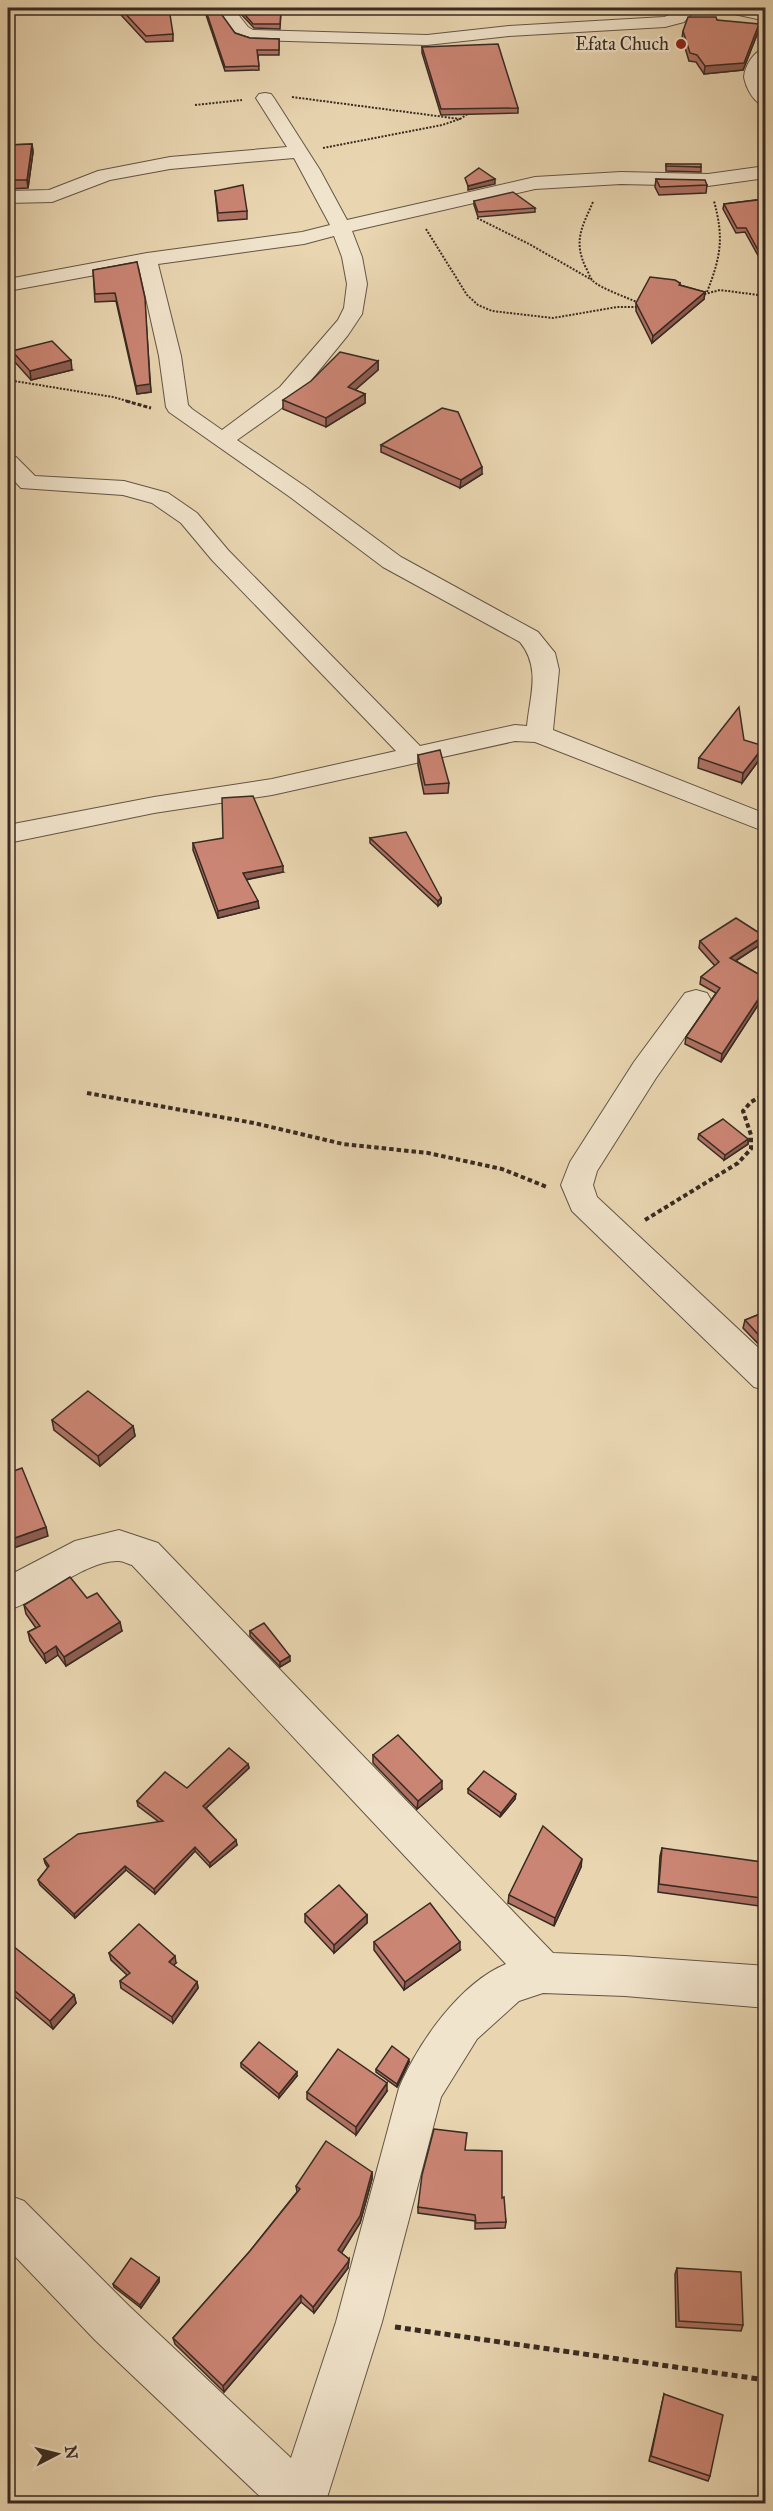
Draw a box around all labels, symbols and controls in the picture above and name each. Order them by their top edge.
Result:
place label: Efata Chuch [575,33,669,55]
marker: Efata Chuch [674,37,688,51]
north arrow [27,2424,87,2484]
text: N [61,2444,82,2461]

